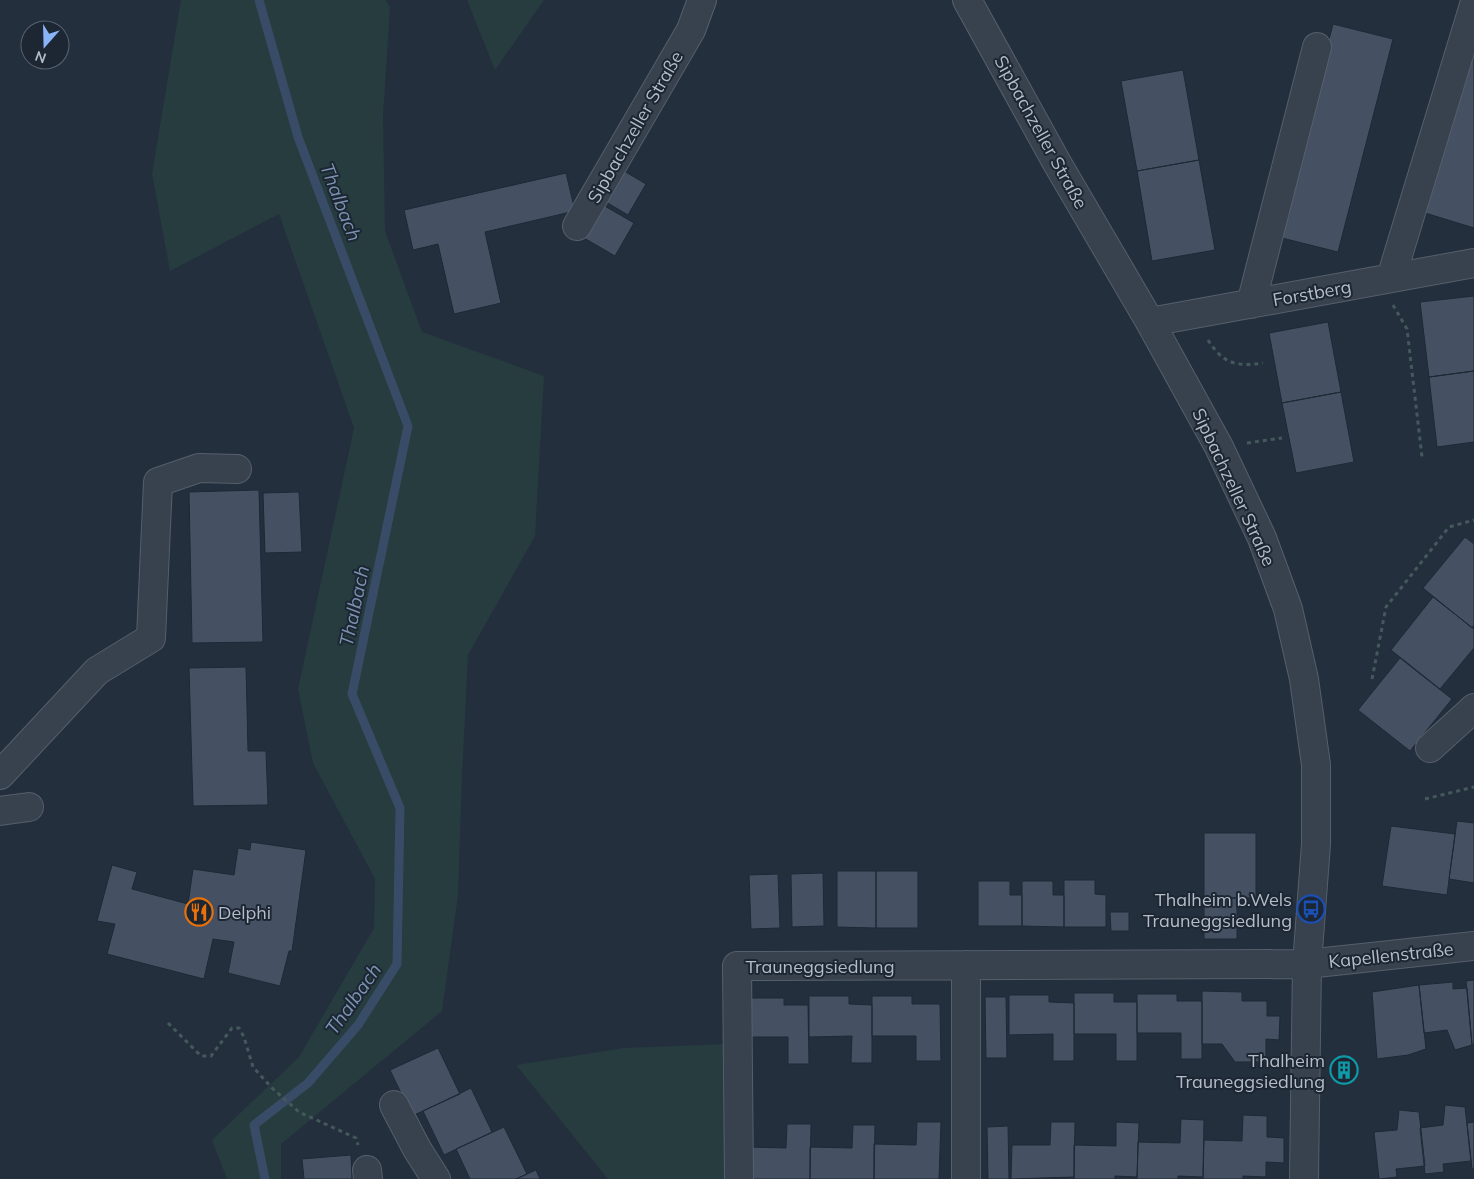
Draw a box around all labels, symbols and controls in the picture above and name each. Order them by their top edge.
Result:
north arrow [20,20,70,70]
text: N [33,47,49,67]
street label: Sipbachzeller Straße [582,47,688,207]
street label: Sipbachzeller Straße [989,51,1093,213]
water label: Thalbach [315,159,367,245]
street label: Forstberg [1271,275,1353,311]
street label: Sipbachzeller Straße [1187,404,1281,570]
water label: Thalbach [334,563,374,649]
place label: Thalheim b.Wels Trauneggsiedlung [1143,888,1292,932]
bus stop icon: Thalheim b.Wels Trauneggsiedlung [1296,894,1326,924]
restaurant icon: Delphi [184,897,214,927]
place label: Delphi [218,901,271,924]
street label: Kapellenstraße [1327,937,1455,973]
street label: Trauneggsiedlung [745,955,895,978]
water label: Thalbach [320,959,386,1039]
place label: Thalheim Trauneggsiedlung [1176,1049,1325,1093]
building icon: Thalheim Trauneggsiedlung [1329,1055,1359,1085]

